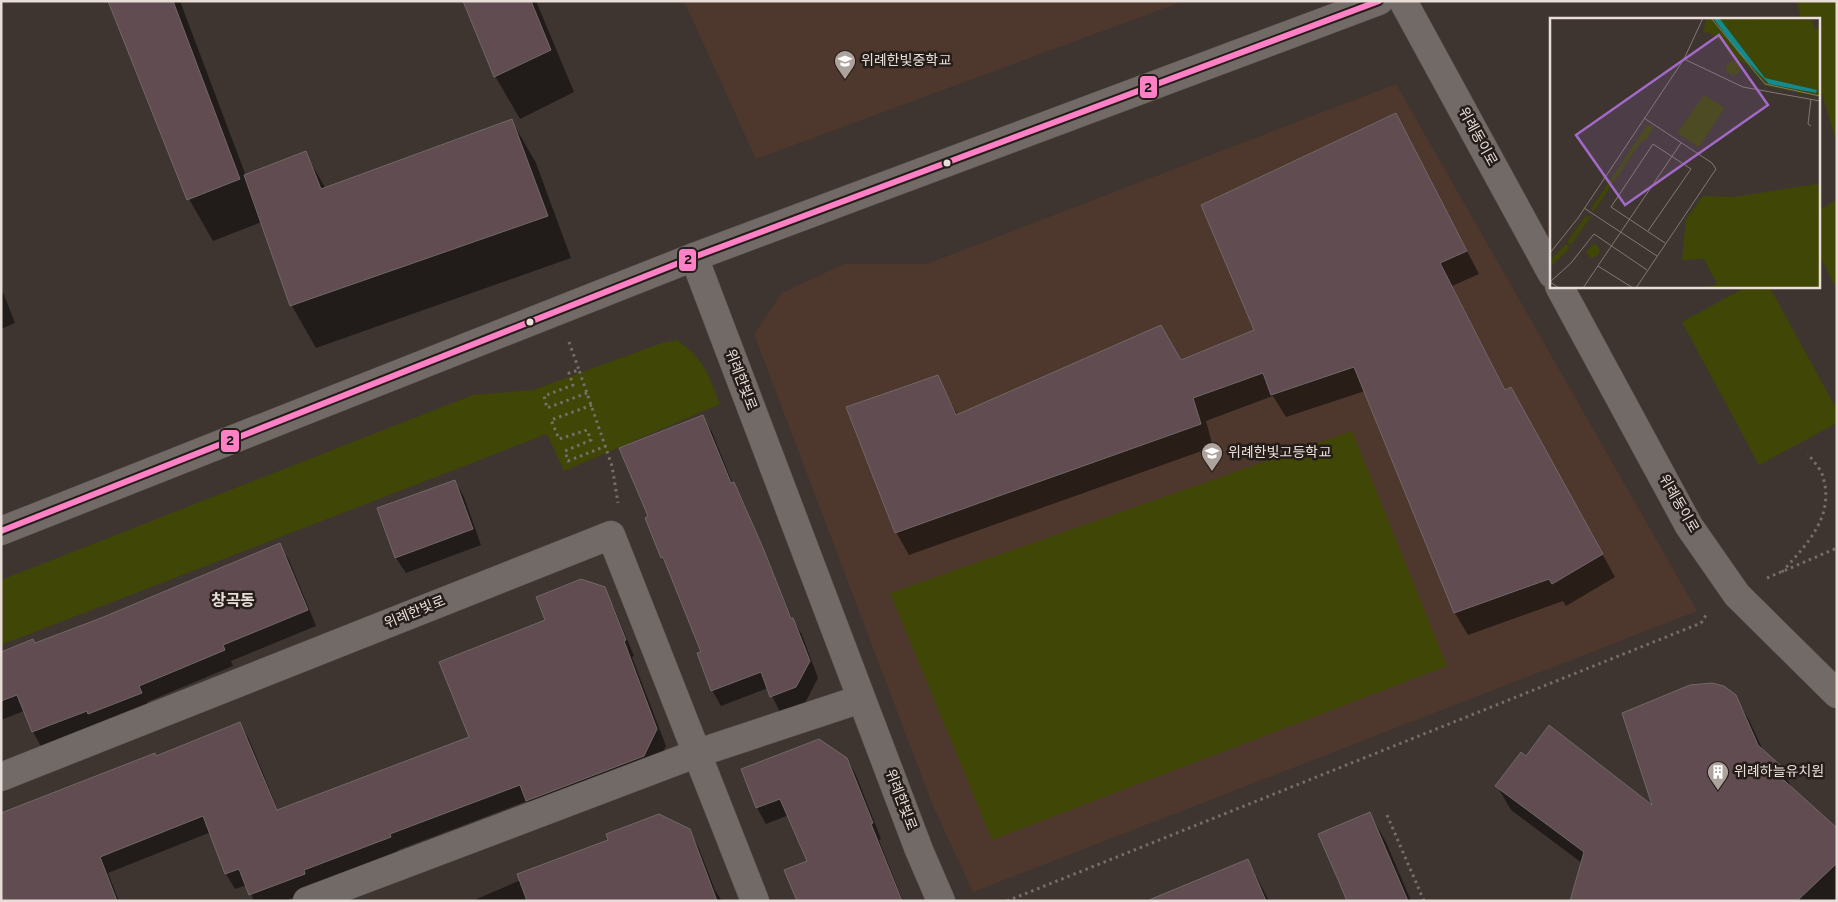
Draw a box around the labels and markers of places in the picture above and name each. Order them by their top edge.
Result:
school or university icon: 위례한빛중학교 [833,49,857,80]
place label: 위례한빛중학교 [861,52,951,70]
unlabelled marker [942,158,952,168]
unlabelled marker [525,317,535,327]
school or university icon: 위례한빛고등학교 [1200,441,1224,472]
place label: 위례한빛고등학교 [1228,444,1331,462]
building icon: 위례하늘유치원 [1706,760,1730,791]
place label: 위례하늘유치원 [1734,764,1824,781]

